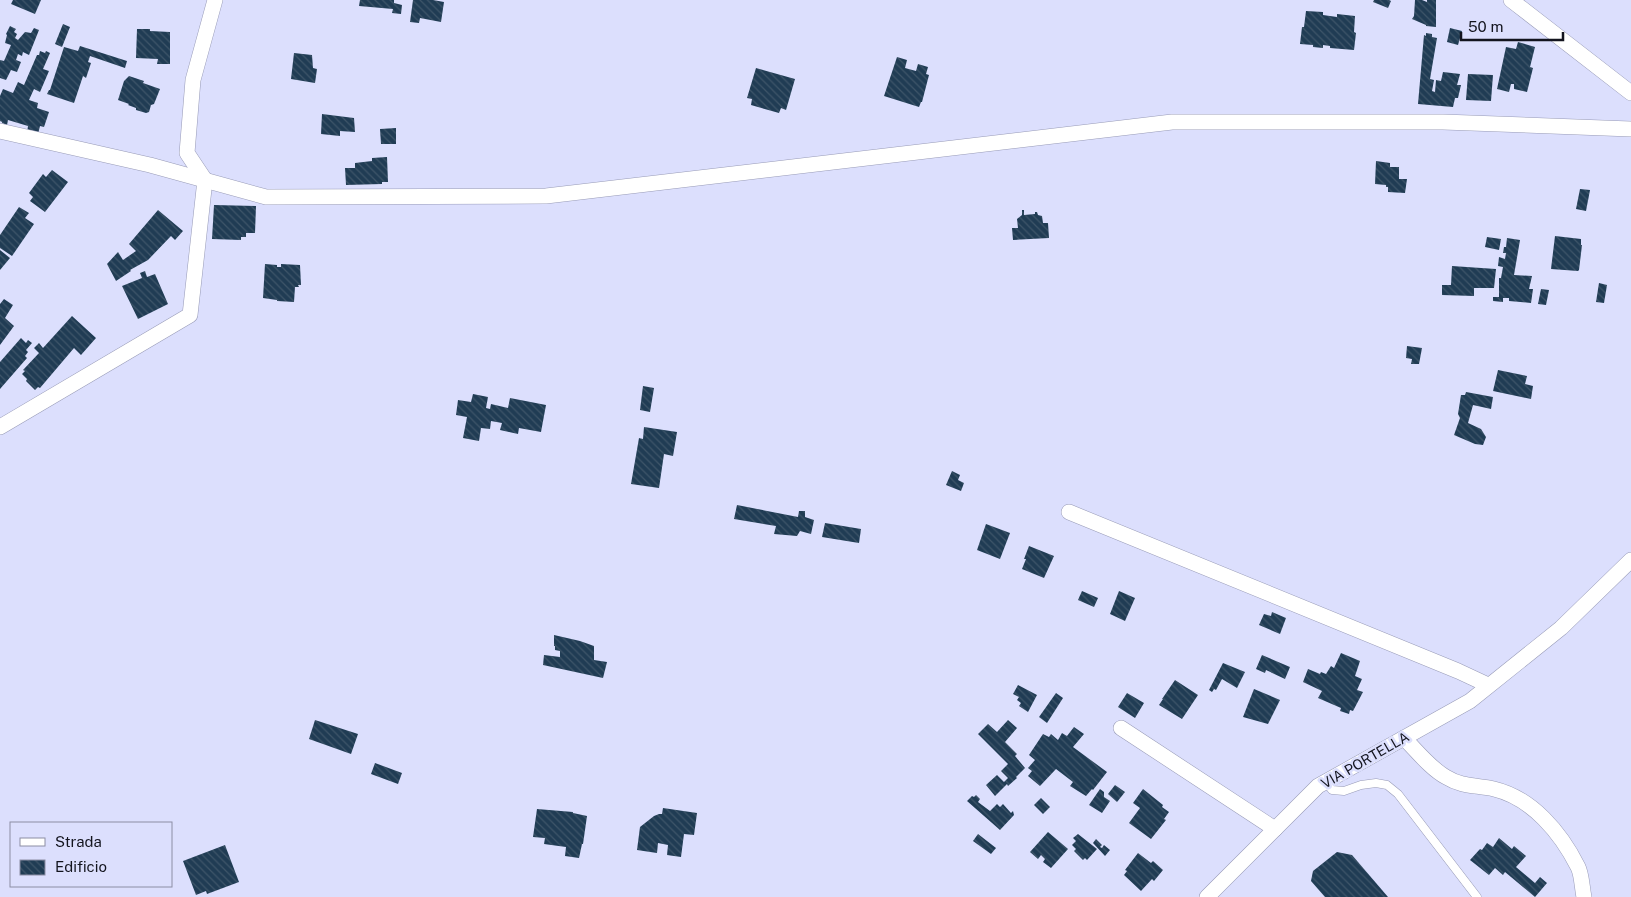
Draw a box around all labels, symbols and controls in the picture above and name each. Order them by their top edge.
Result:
scale bar [1461,10,1564,42]
text: 50 m [1468,18,1503,35]
street label: VIA PORTELLA [1318,728,1412,792]
legend [10,822,172,887]
text: Strada [55,833,102,850]
text: Edificio [55,858,107,875]

